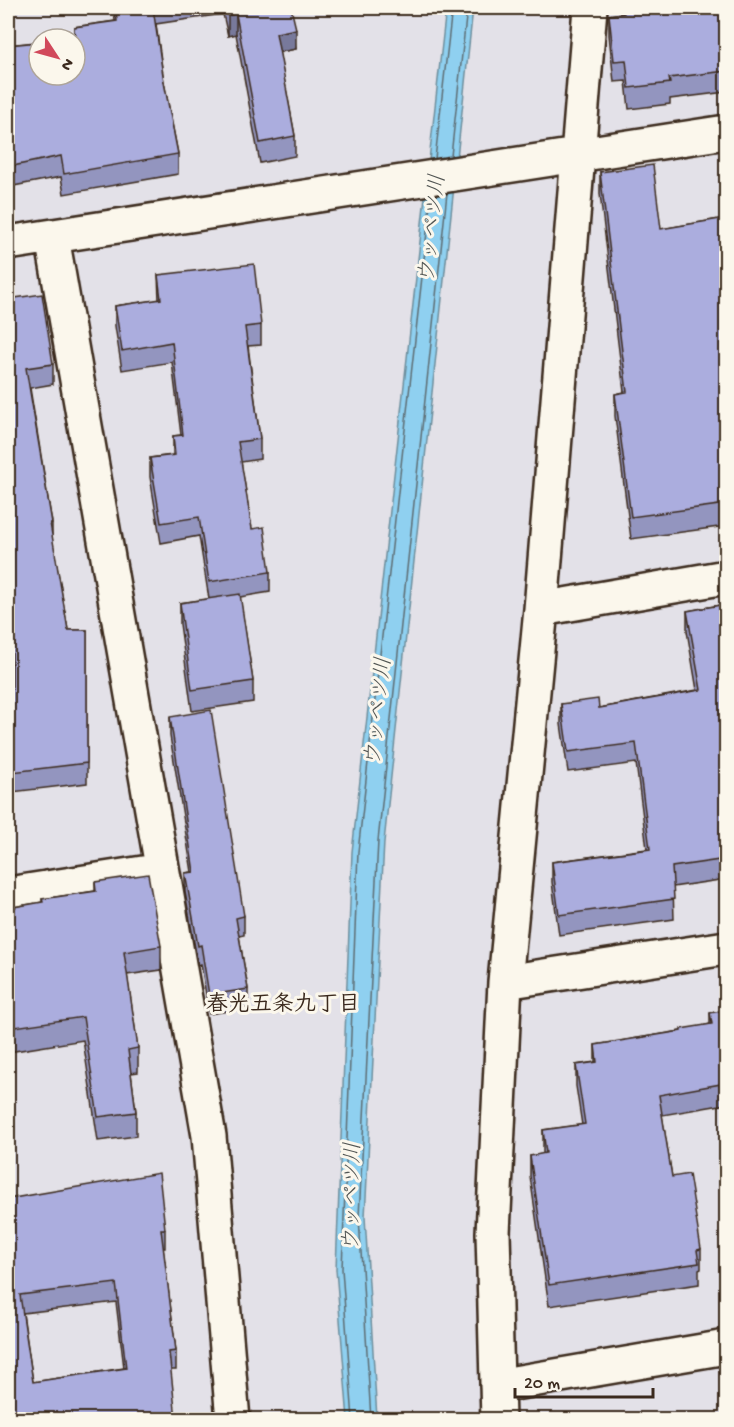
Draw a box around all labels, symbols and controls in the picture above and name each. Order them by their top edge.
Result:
north arrow [27,27,87,87]
text: N [55,54,77,74]
water label: ウッペツ川 [415,173,453,285]
water label: ウッペツ川 [361,656,399,768]
district label: 春光五条九丁目 [206,991,360,1019]
water label: ウッペツ川 [340,1142,368,1252]
scale bar [515,1361,653,1399]
text: 20 m [524,1374,560,1395]

